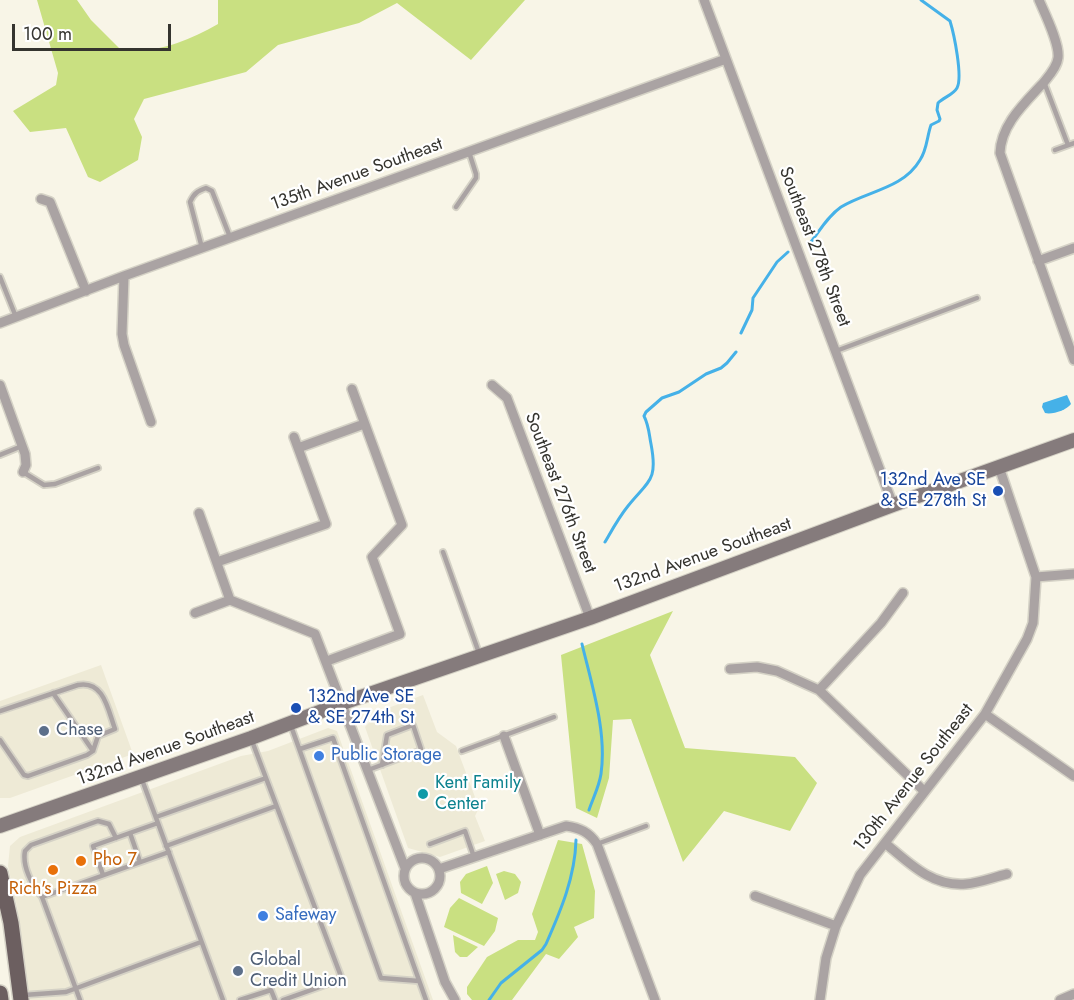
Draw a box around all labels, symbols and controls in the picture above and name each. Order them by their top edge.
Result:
scale bar [15,12,174,50]
text: 100 m [23,21,72,47]
street label: 135th Avenue Southeast [268,134,446,216]
street label: Southeast 278th Street [774,164,854,330]
street label: Southeast 276th Street [519,410,601,576]
place label: 132nd Ave SE & SE 278th St [880,470,986,512]
marker: 132nd Ave SE & SE 278th St [991,484,1005,498]
street label: 132nd Avenue Southeast [611,514,795,598]
place label: 132nd Ave SE & SE 274th St [308,687,414,730]
street label: 130th Avenue Southeast [850,700,978,856]
marker: 132nd Ave SE & SE 274th St [289,701,303,715]
street label: 132nd Avenue Southeast [74,707,258,791]
place label: Chase [56,720,103,742]
marker: Chase [37,724,51,738]
place label: Public Storage [331,745,441,767]
marker: Public Storage [312,749,326,763]
place label: Kent Family Center [435,773,521,816]
marker: Kent Family Center [416,787,430,801]
place label: Pho 7 [93,850,137,872]
marker: Pho 7 [74,854,88,868]
marker: Rich's Pizza [46,863,60,877]
place label: Rich's Pizza [9,879,97,901]
place label: Safeway [275,905,336,927]
marker: Safeway [256,909,270,923]
place label: Global Credit Union [250,950,347,992]
marker: Global Credit Union [231,964,245,978]

